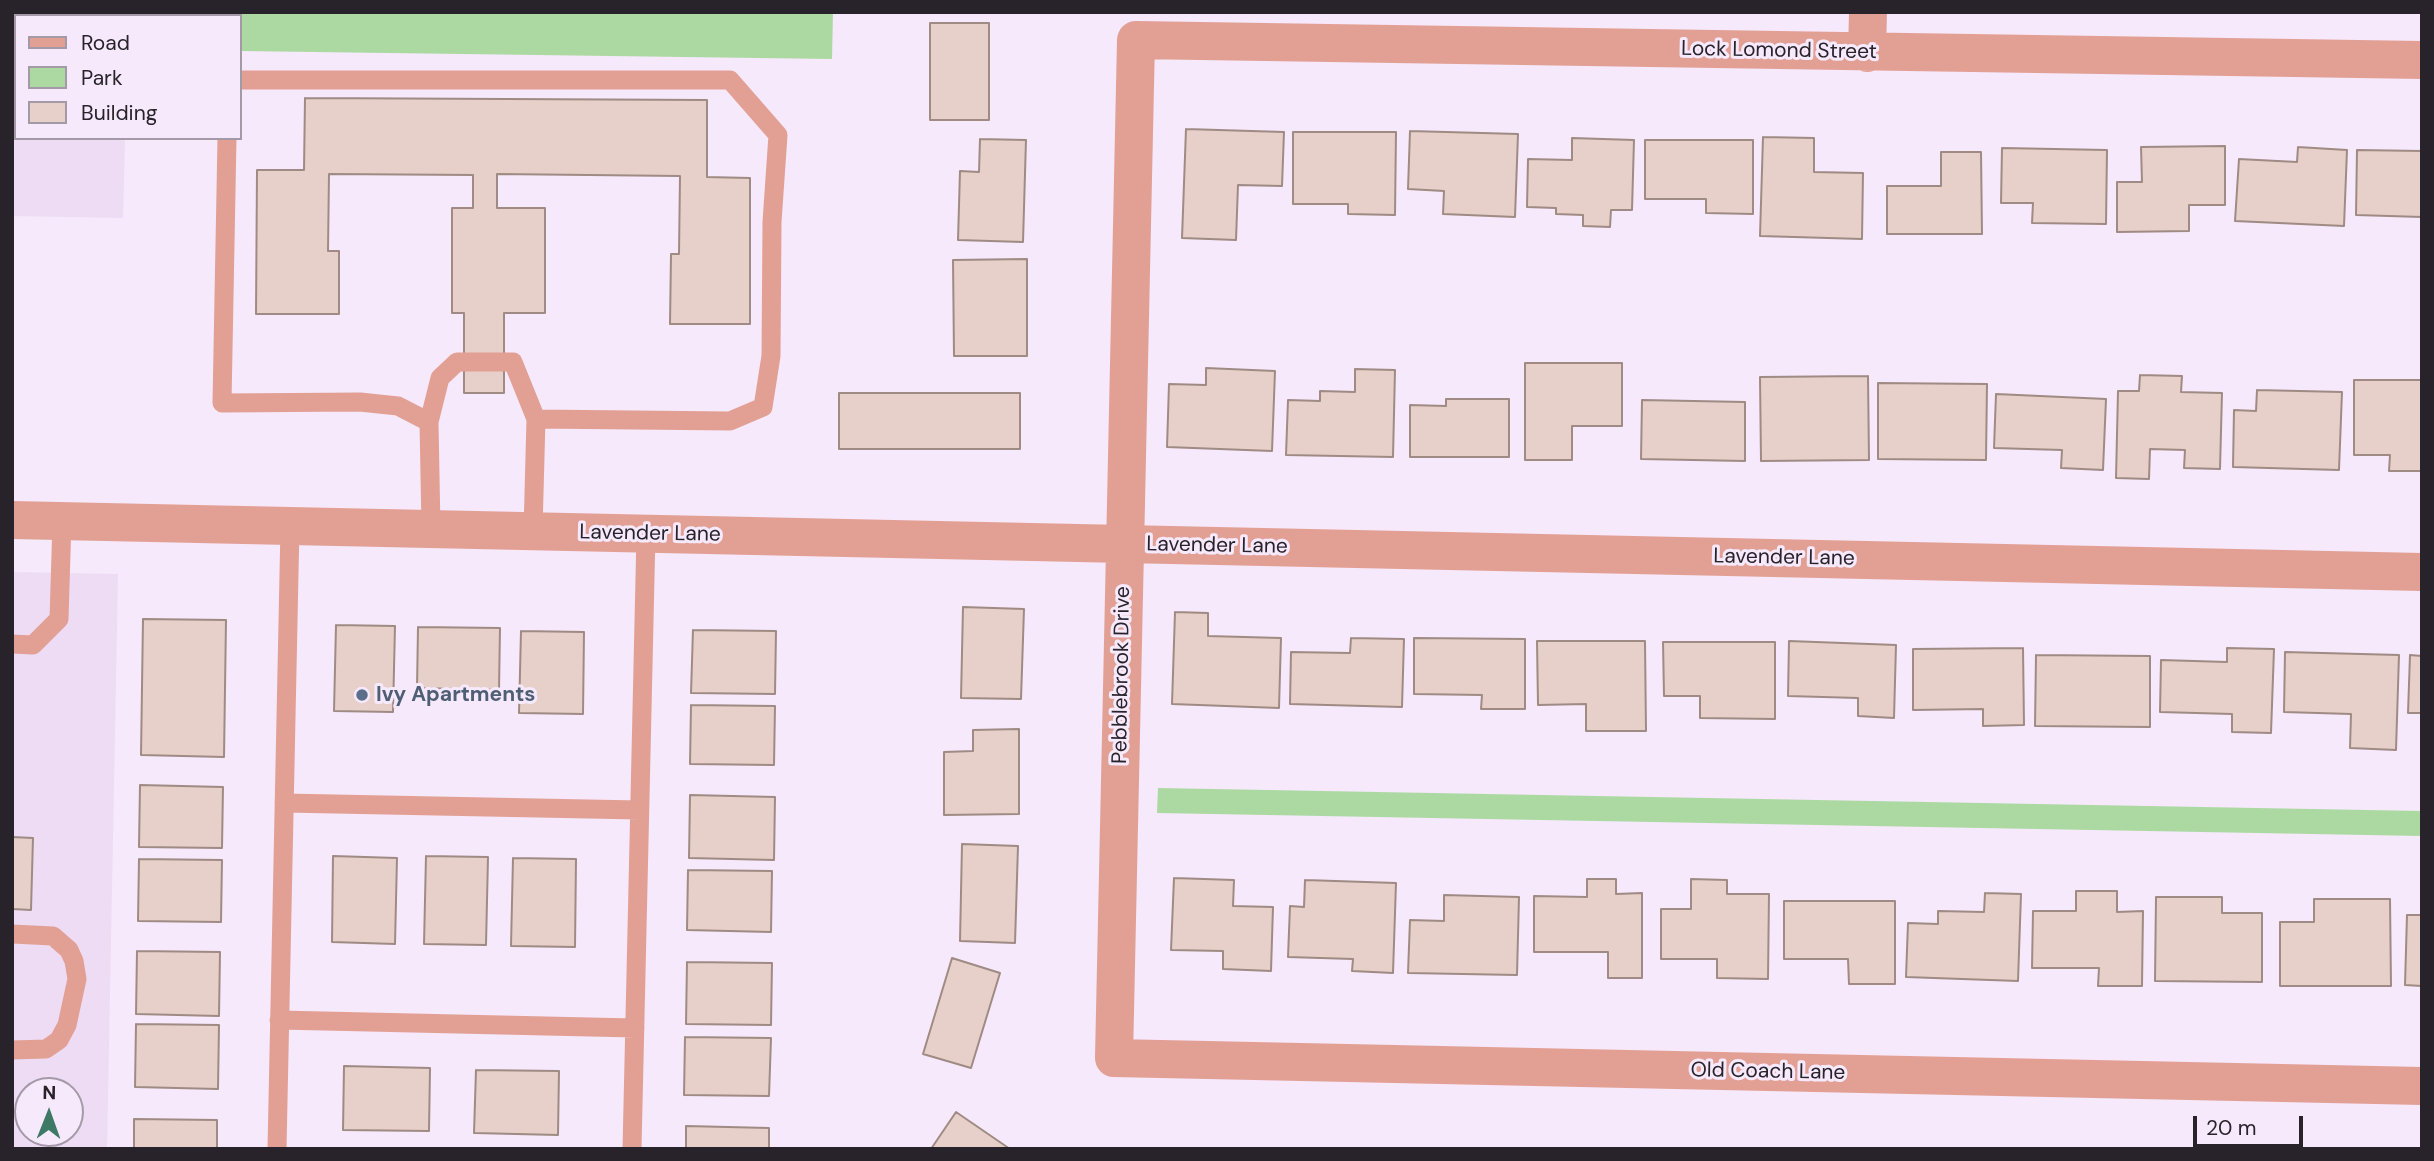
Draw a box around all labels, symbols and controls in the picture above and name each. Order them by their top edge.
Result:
legend [14,14,242,140]
text: Road [81,29,130,57]
street label: Lock Lomond Street [1681,37,1877,65]
text: Park [81,64,122,92]
text: Building [81,99,157,127]
street label: Lavender Lane [579,520,721,548]
street label: Lavender Lane [1146,532,1288,560]
street label: Lavender Lane [1713,544,1855,572]
street label: Pebblebrook Drive [1108,586,1136,764]
place label: Ivy Apartments [376,682,535,708]
marker: Ivy Apartments [354,687,370,703]
street label: Old Coach Lane [1690,1058,1846,1086]
north arrow [14,1077,84,1147]
text: N [42,1080,56,1105]
scale bar [2196,1102,2306,1146]
text: 20 m [2206,1114,2257,1142]

